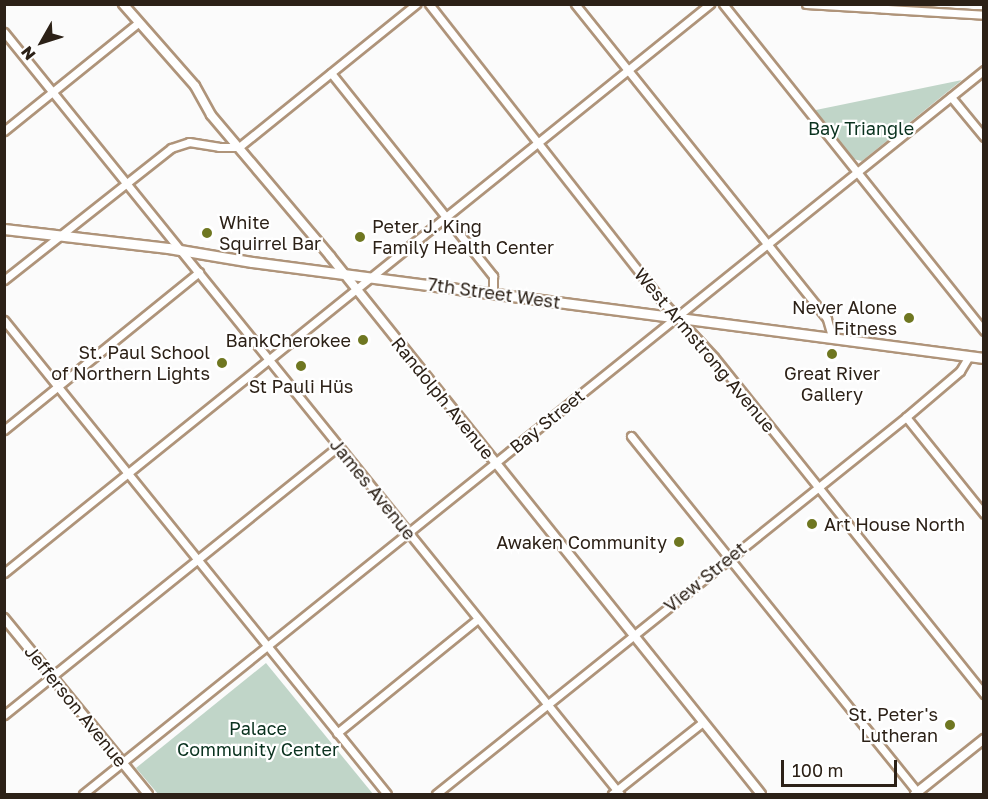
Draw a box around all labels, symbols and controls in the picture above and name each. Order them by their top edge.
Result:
north arrow [12,12,72,72]
text: N [16,42,40,64]
park label: Bay Triangle [808,117,914,139]
place label: White Squirrel Bar [219,212,321,254]
place label: Peter J. King Family Health Center [372,216,554,258]
marker: White Squirrel Bar [200,226,214,240]
marker: Peter J. King Family Health Center [353,230,367,244]
street label: West Armstrong Avenue [630,263,780,437]
street label: 7th Street West [426,273,562,313]
place label: Never Alone Fitness [792,297,897,340]
marker: Never Alone Fitness [902,311,916,325]
place label: BankCherokee [225,329,351,351]
street label: Randolph Avenue [387,332,499,464]
marker: BankCherokee [356,333,370,347]
place label: St. Paul School of Northern Lights [51,342,210,385]
marker: Great River Gallery [825,347,839,361]
marker: St. Paul School of Northern Lights [215,356,229,370]
marker: St Pauli Hüs [294,359,308,373]
place label: Great River Gallery [784,363,880,406]
place label: St Pauli Hüs [249,375,353,397]
street label: Bay Street [505,384,589,458]
street label: James Avenue [326,434,420,544]
place label: Art House North [824,513,965,535]
marker: Art House North [805,517,819,531]
place label: Awaken Community [496,531,667,553]
marker: Awaken Community [672,535,686,549]
street label: View Street [660,537,750,617]
street label: Jefferson Avenue [20,641,132,771]
place label: St. Peter's Lutheran [848,704,938,746]
park label: Palace Community Center [177,718,339,760]
marker: St. Peter's Lutheran [943,718,957,732]
scale bar [784,748,900,786]
text: 100 m [792,759,843,781]

